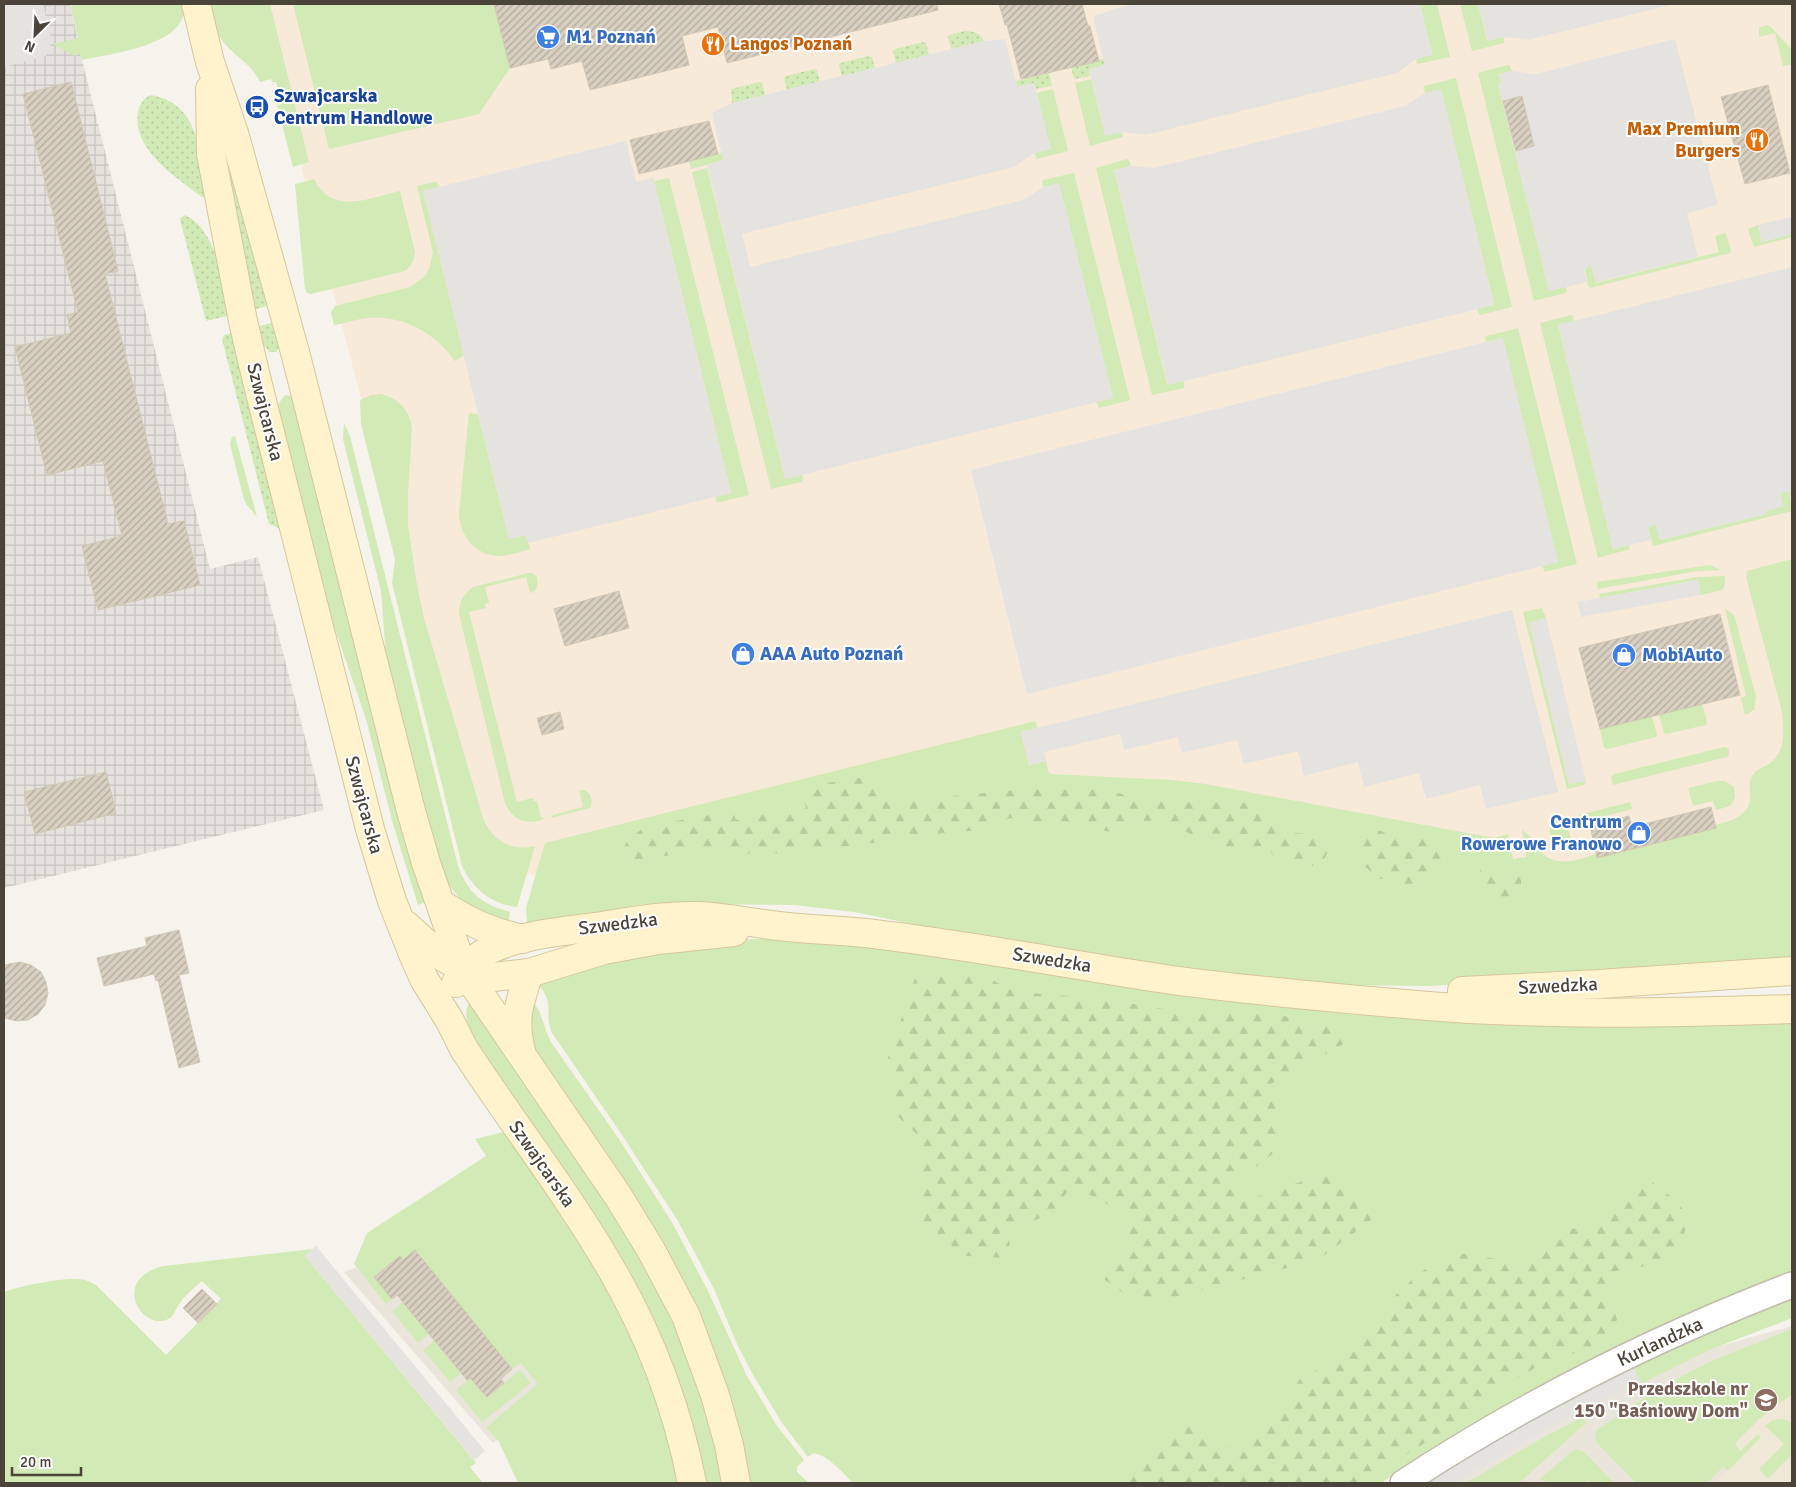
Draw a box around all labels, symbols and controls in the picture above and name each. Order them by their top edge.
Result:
north arrow [10,10,60,60]
supermarket icon: M1 Poznań [535,24,561,50]
place label: M1 Poznań [566,25,656,49]
restaurant icon: Langos Poznań [700,31,726,57]
place label: Langos Poznań [730,32,852,56]
text: N [22,37,38,56]
place label: Szwajcarska Centrum Handlowe [274,84,433,130]
bus stop icon: Szwajcarska Centrum Handlowe [244,94,270,120]
place label: Max Premium Burgers [1627,117,1740,163]
restaurant icon: Max Premium Burgers [1744,127,1770,153]
street label: Szwajcarska [241,360,289,464]
shop icon: AAA Auto Poznań [730,641,756,667]
place label: AAA Auto Poznań [760,642,903,666]
shop icon: MobiAuto [1611,642,1637,668]
place label: MobiAuto [1642,643,1723,667]
street label: Szwajcarska [339,753,389,857]
place label: Centrum Rowerowe Franowo [1461,810,1622,856]
shop icon: Centrum Rowerowe Franowo [1626,820,1652,846]
street label: Szwedzka [577,907,659,941]
street label: Szwedzka [1011,942,1093,978]
street label: Szwedzka [1518,972,1598,1000]
street label: Szwajcarska [503,1116,581,1212]
street label: Kurlandzka [1613,1312,1707,1372]
place label: Przedszkole nr 150 "Baśniowy Dom" [1574,1377,1748,1423]
school or university icon: Przedszkole nr 150 "Baśniowy Dom" [1753,1387,1779,1413]
scale bar [12,1444,81,1476]
text: 20 m [20,1453,51,1471]

